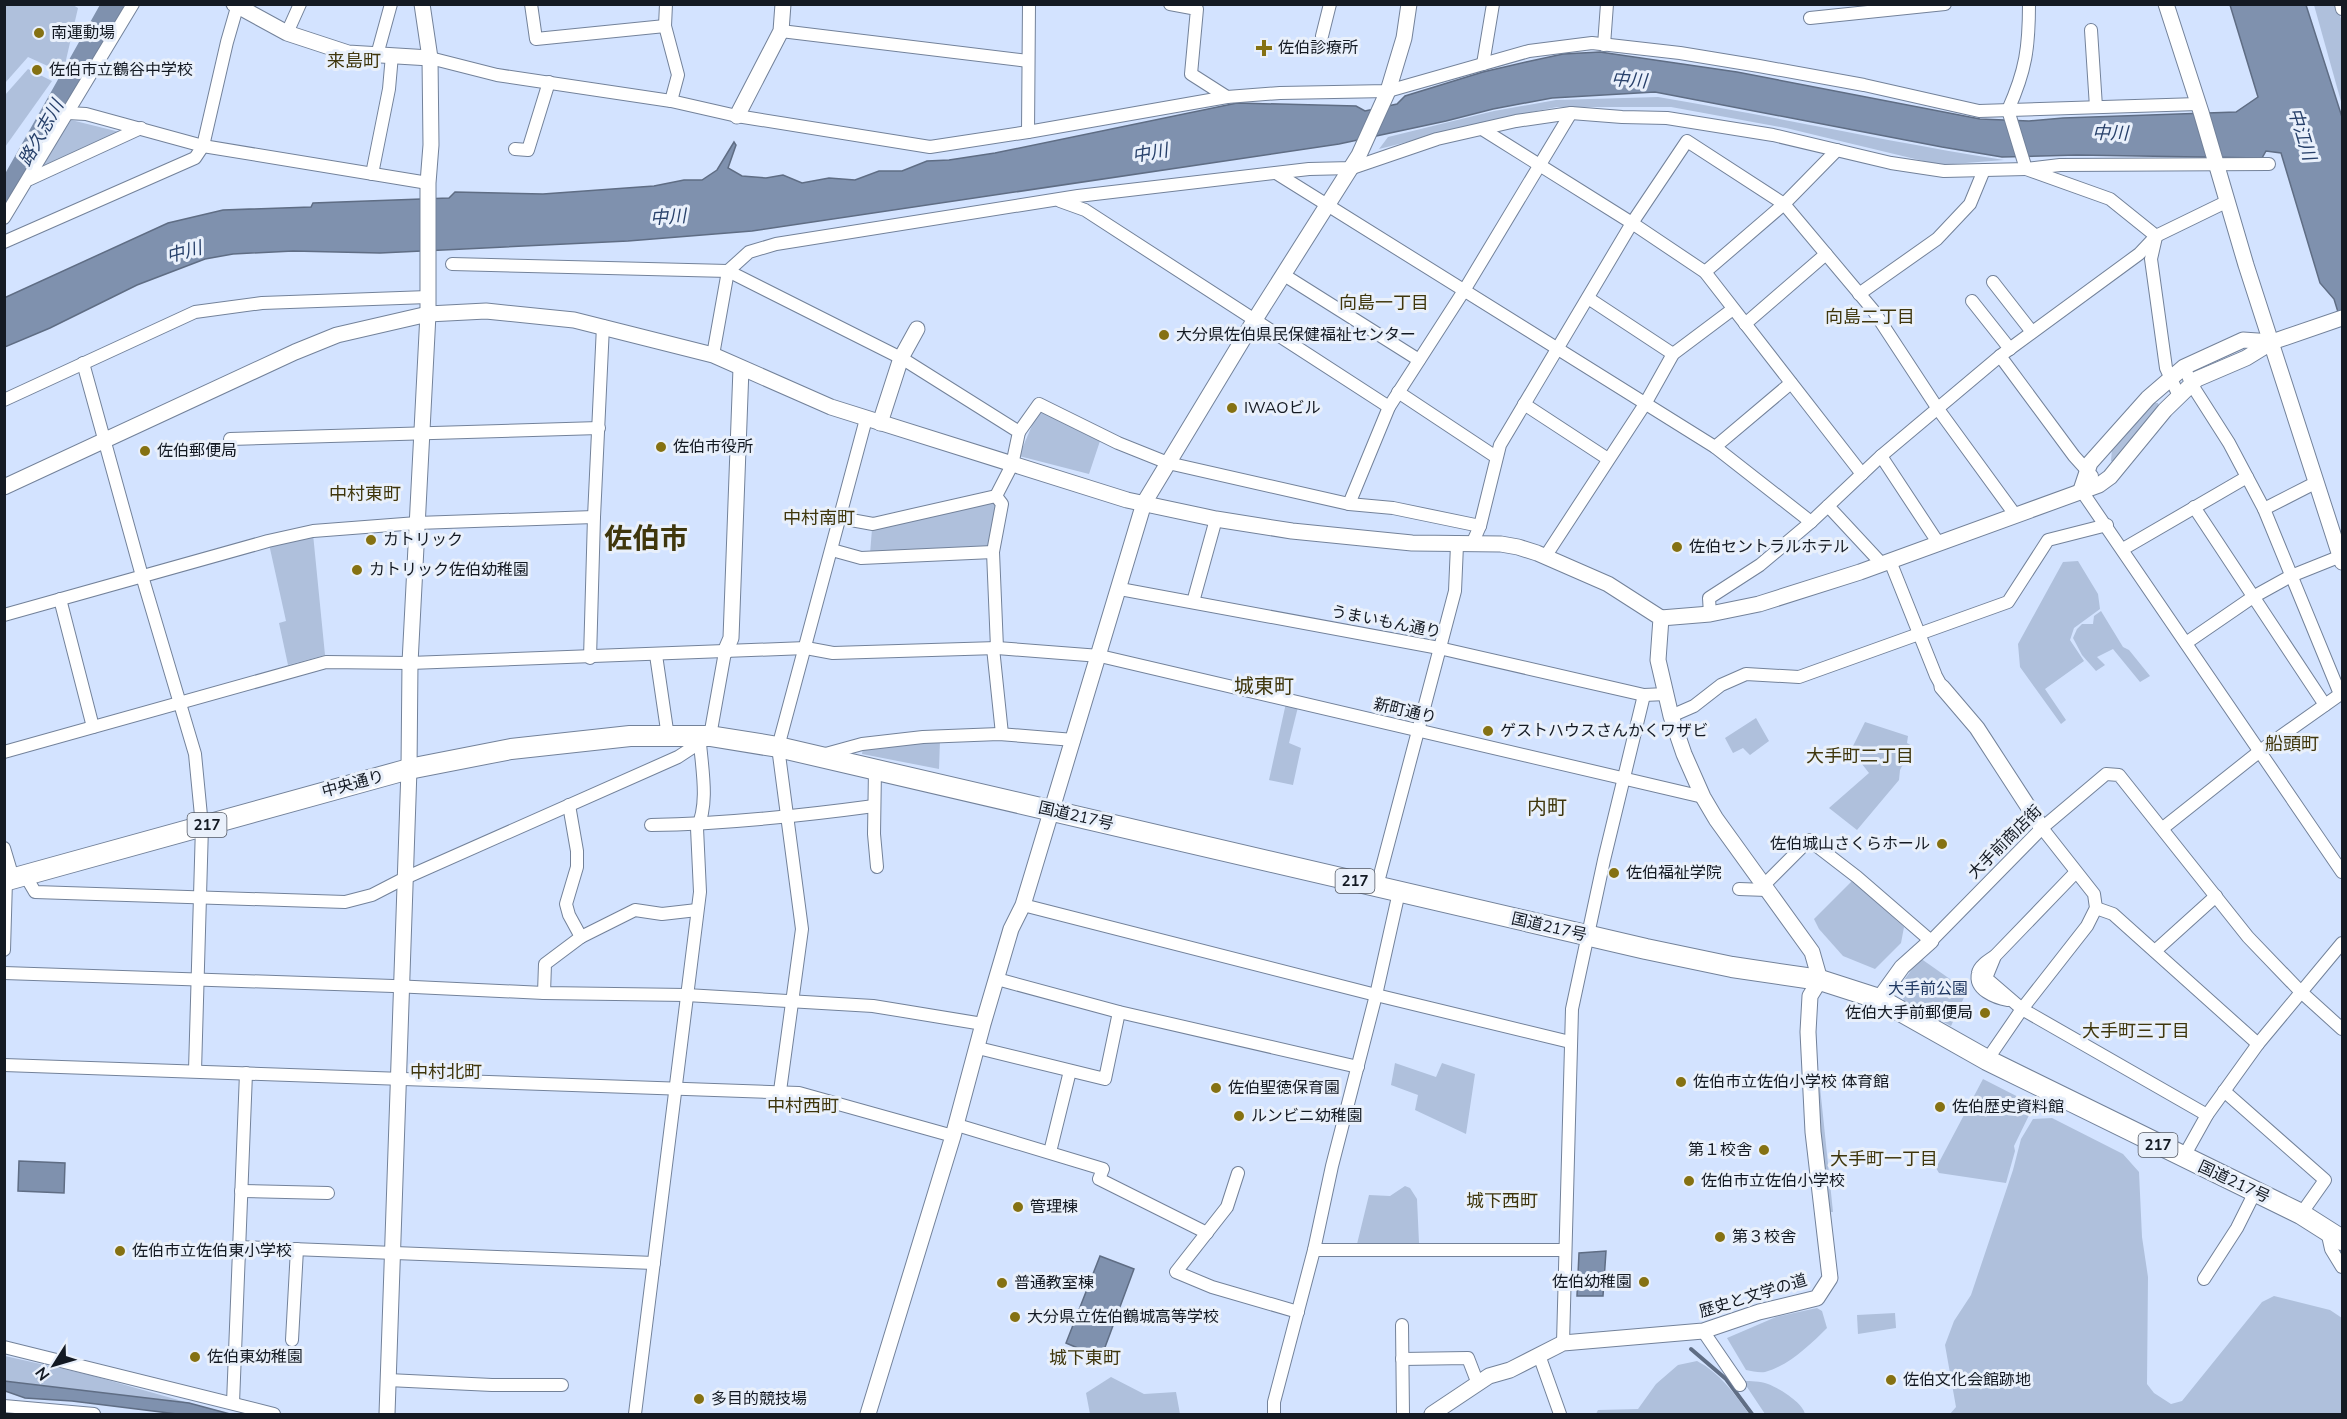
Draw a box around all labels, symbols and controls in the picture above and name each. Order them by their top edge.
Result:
place label: 南運動場 [51,22,115,44]
marker: 南運動場 [32,26,46,40]
place label: 佐伯診療所 [1278,37,1358,59]
marker: 佐伯診療所 [1255,39,1273,57]
district label: 来島町 [327,49,381,73]
place label: 佐伯市立鶴谷中学校 [49,59,193,81]
marker: 佐伯市立鶴谷中学校 [30,63,44,77]
water label: 中川 [1610,67,1650,93]
water label: 路久志川 [13,94,70,170]
water label: 中江川 [2283,105,2322,165]
water label: 中川 [2092,121,2130,145]
water label: 中川 [1130,138,1172,168]
water label: 中川 [649,204,689,230]
water label: 中川 [164,235,206,268]
district label: 向島一丁目 [1339,291,1429,315]
district label: 向島二丁目 [1825,305,1915,329]
place label: 大分県佐伯県民保健福祉センター [1176,324,1416,346]
marker: 大分県佐伯県民保健福祉センター [1157,328,1171,342]
place label: IWAOビル [1244,397,1321,419]
marker: IWAOビル [1225,401,1239,415]
place label: 佐伯市役所 [673,436,753,458]
place label: 佐伯郵便局 [157,440,237,462]
marker: 佐伯市役所 [654,440,668,454]
marker: 佐伯郵便局 [138,444,152,458]
district label: 中村東町 [329,482,401,506]
district label: 中村南町 [783,506,855,530]
district label: 佐伯市 [604,520,688,558]
place label: カトリック [383,529,463,551]
marker: カトリック [364,533,378,547]
place label: 佐伯セントラルホテル [1689,536,1849,558]
marker: 佐伯セントラルホテル [1670,540,1684,554]
place label: カトリック佐伯幼稚園 [369,559,529,581]
marker: カトリック佐伯幼稚園 [350,563,364,577]
street label: うまいもん通り [1329,601,1443,643]
district label: 城東町 [1234,673,1294,700]
street label: 新町通り [1371,693,1439,729]
place label: ゲストハウスさんかくワザビ [1500,720,1708,742]
marker: ゲストハウスさんかくワザビ [1481,724,1495,738]
district label: 船頭町 [2265,732,2319,756]
district label: 大手町二丁目 [1806,744,1914,768]
street label: 中央通り [319,765,387,803]
district label: 内町 [1527,794,1567,821]
street label: 国道217号 [1036,797,1116,835]
street label: 大手前商店街 [1963,800,2047,884]
road number: 217 [188,813,226,837]
place label: 佐伯城山さくらホール [1770,833,1930,855]
marker: 佐伯城山さくらホール [1935,837,1949,851]
place label: 佐伯福祉学院 [1626,862,1722,884]
marker: 佐伯福祉学院 [1607,866,1621,880]
road number: 217 [1336,869,1374,893]
street label: 国道217号 [1509,908,1589,946]
park label: 大手前公園 [1888,978,1968,1000]
place label: 佐伯大手前郵便局 [1845,1002,1973,1024]
marker: 佐伯大手前郵便局 [1978,1006,1992,1020]
district label: 大手町三丁目 [2082,1019,2190,1043]
district label: 中村北町 [410,1060,482,1084]
place label: 佐伯市立佐伯小学校 体育館 [1693,1071,1889,1093]
marker: 佐伯市立佐伯小学校 体育館 [1674,1075,1688,1089]
place label: 佐伯聖徳保育園 [1228,1077,1340,1099]
marker: 佐伯聖徳保育園 [1209,1081,1223,1095]
district label: 中村西町 [767,1094,839,1118]
place label: 佐伯歴史資料館 [1952,1096,2064,1118]
marker: 佐伯歴史資料館 [1933,1100,1947,1114]
place label: ルンビニ幼稚園 [1251,1105,1363,1127]
marker: ルンビニ幼稚園 [1232,1109,1246,1123]
road number: 217 [2138,1133,2178,1157]
place label: 第１校舎 [1688,1139,1752,1161]
marker: 第１校舎 [1757,1143,1771,1157]
district label: 大手町一丁目 [1830,1147,1938,1171]
street label: 国道217号 [2195,1156,2273,1208]
place label: 佐伯市立佐伯小学校 [1701,1170,1845,1192]
marker: 佐伯市立佐伯小学校 [1682,1174,1696,1188]
district label: 城下西町 [1466,1189,1538,1213]
place label: 管理棟 [1030,1196,1078,1218]
marker: 管理棟 [1011,1200,1025,1214]
place label: 第３校舎 [1732,1226,1796,1248]
marker: 第３校舎 [1713,1230,1727,1244]
place label: 佐伯市立佐伯東小学校 [132,1240,292,1262]
marker: 佐伯市立佐伯東小学校 [113,1244,127,1258]
street label: 歴史と文学の道 [1696,1269,1810,1323]
place label: 佐伯幼稚園 [1552,1271,1632,1293]
place label: 普通教室棟 [1014,1272,1094,1294]
marker: 佐伯幼稚園 [1637,1275,1651,1289]
marker: 普通教室棟 [995,1276,1009,1290]
place label: 大分県立佐伯鶴城高等学校 [1027,1306,1219,1328]
marker: 大分県立佐伯鶴城高等学校 [1008,1310,1022,1324]
north arrow [24,1335,84,1395]
place label: 佐伯東幼稚園 [207,1346,303,1368]
district label: 城下東町 [1049,1346,1121,1370]
marker: 佐伯東幼稚園 [188,1350,202,1364]
text: N [30,1362,55,1385]
place label: 佐伯文化会館跡地 [1903,1369,2031,1391]
marker: 佐伯文化会館跡地 [1884,1373,1898,1387]
place label: 多目的競技場 [711,1388,807,1410]
marker: 多目的競技場 [692,1392,706,1406]

